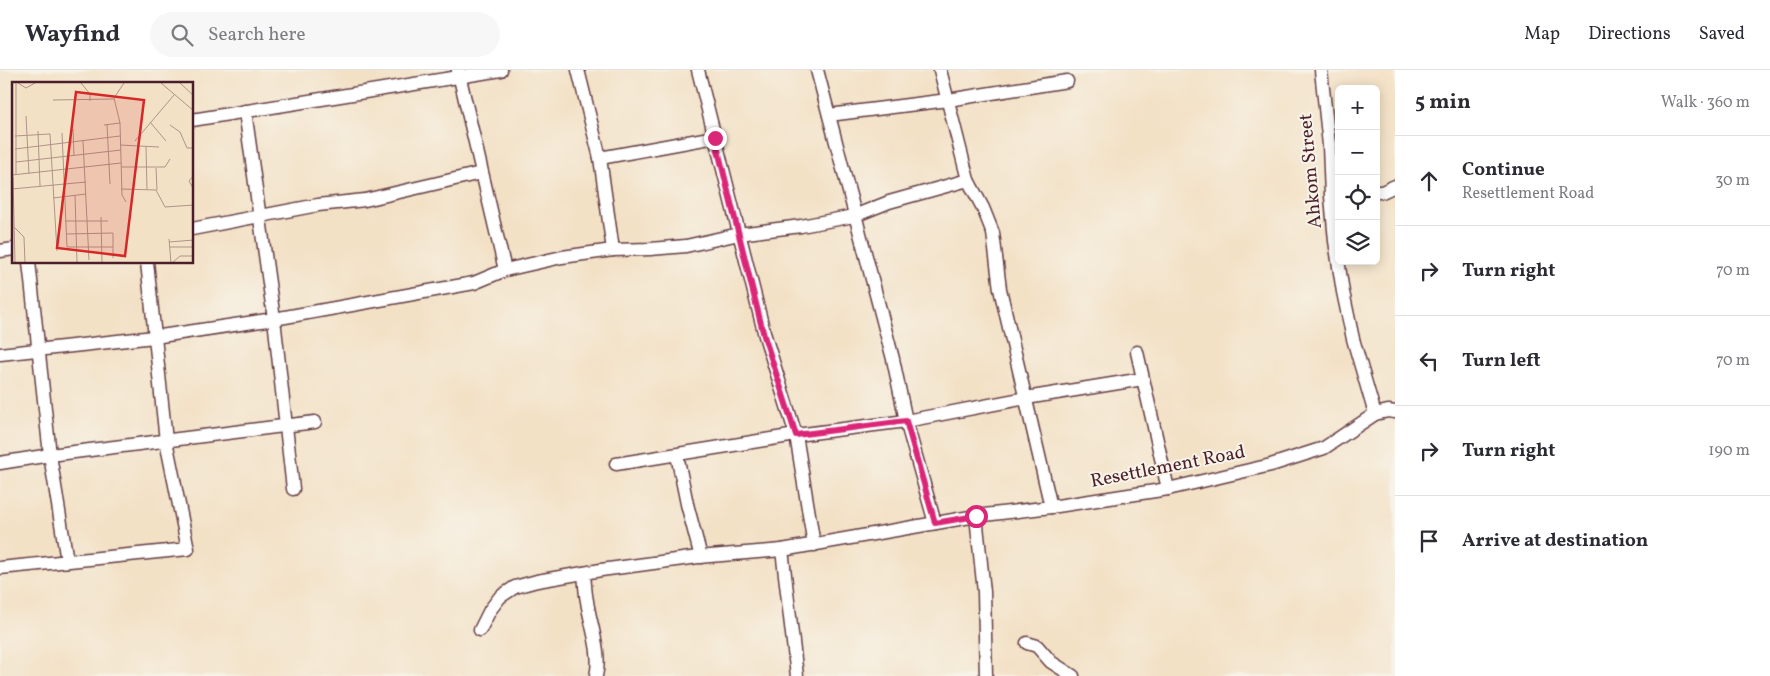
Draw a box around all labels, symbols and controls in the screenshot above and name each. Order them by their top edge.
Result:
search box [150,12,500,57]
text: Wayfind [25,18,120,52]
icon: search [168,21,196,49]
text: Search here [208,22,305,48]
text: Map [1524,22,1560,47]
text: Directions [1588,22,1671,47]
text: Saved [1699,22,1745,47]
inset map [12,82,194,264]
map controls [1335,85,1380,265]
button: + [1335,85,1380,130]
text: 5 min [1415,88,1471,117]
text: Walk · 360 m [1661,92,1750,114]
street label: Ahkom Street [1293,112,1329,230]
route end [704,127,727,150]
button: − [1335,130,1380,175]
text: Continue [1462,157,1545,183]
icon: ahead [1415,167,1443,195]
text: 30 m [1715,170,1750,192]
button: locate [1335,175,1380,220]
text: Resettlement Road [1462,183,1594,205]
button: layers [1335,220,1380,265]
icon: right [1415,257,1443,285]
text: Turn right [1462,258,1555,284]
text: 70 m [1716,260,1750,282]
icon: left [1415,347,1443,375]
text: Turn left [1462,348,1541,374]
text: 70 m [1716,350,1750,372]
icon: right [1415,437,1443,465]
text: Turn right [1462,438,1555,464]
street label: Resettlement Road [1088,439,1248,495]
text: 190 m [1708,440,1750,462]
route start [965,505,988,528]
icon: arrive [1415,527,1443,555]
text: Arrive at destination [1462,528,1648,554]

